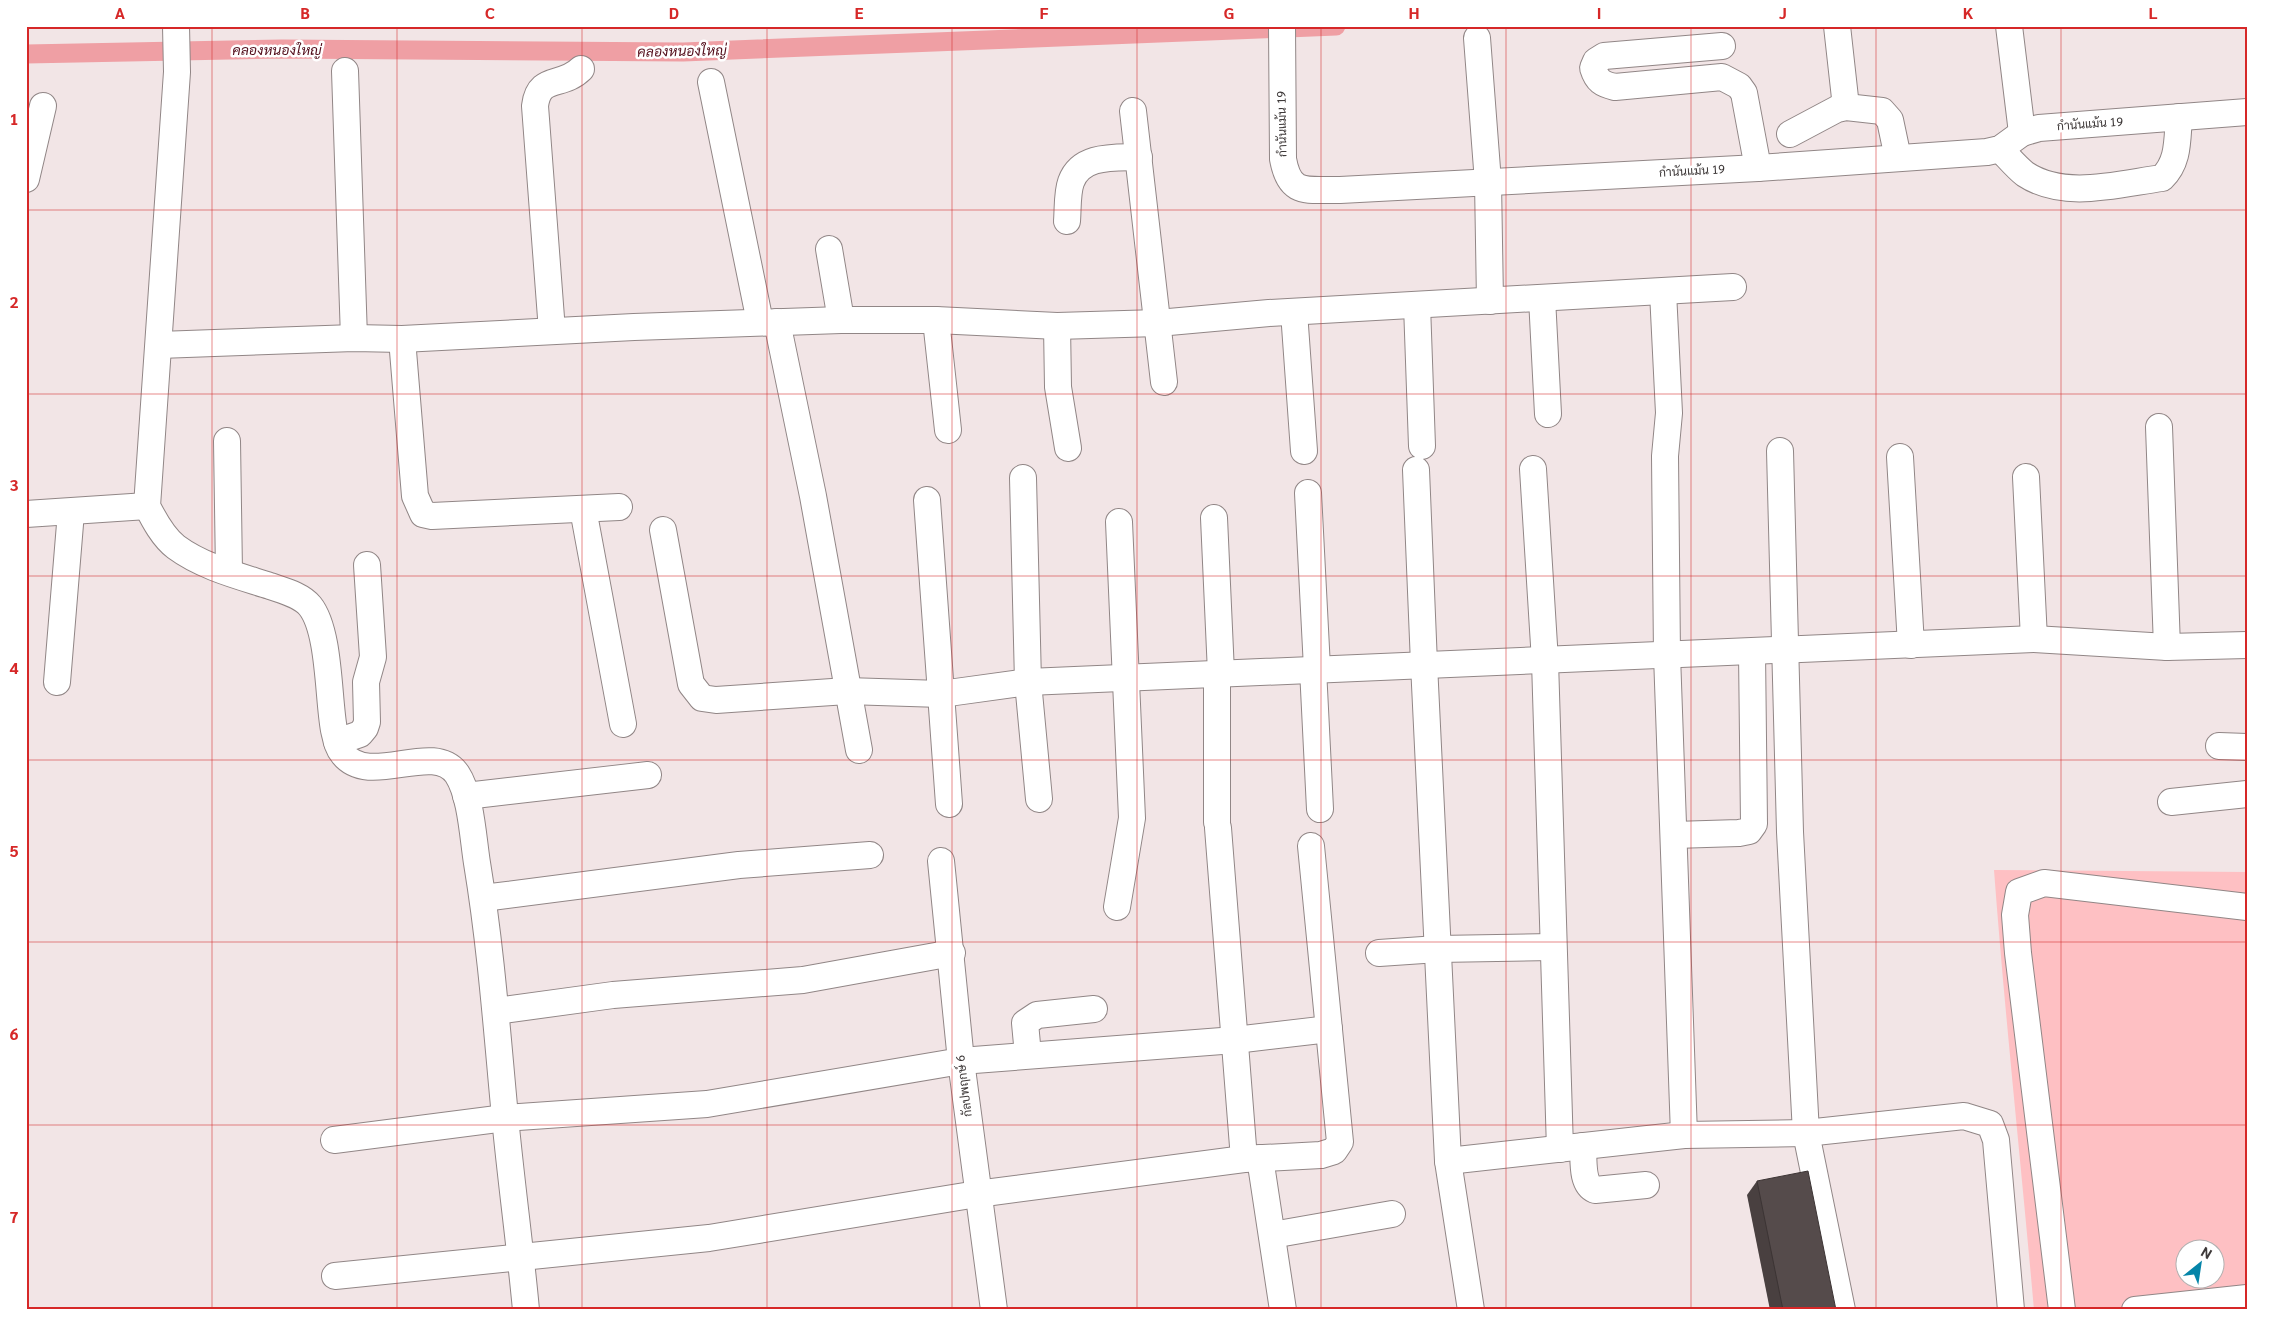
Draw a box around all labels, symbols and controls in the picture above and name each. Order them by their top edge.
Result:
text: A [115,2,126,23]
text: B [300,2,310,23]
text: C [485,2,495,23]
text: D [669,2,679,23]
text: E [854,2,864,23]
text: F [1039,2,1049,23]
text: G [1224,2,1234,23]
text: H [1408,2,1420,23]
text: I [1596,2,1602,23]
text: J [1779,2,1787,23]
text: K [1963,2,1974,23]
text: L [2148,2,2158,23]
water label: คลองหนองใหญ่ [232,40,323,59]
water label: คลองหนองใหญ่ [637,40,728,61]
street label: กำนันแม้น 19 [1272,90,1290,157]
text: 1 [9,108,19,129]
street label: กำนันแม้น 19 [2056,113,2124,133]
street label: กำนันแม้น 19 [1659,160,1726,180]
text: 2 [9,291,19,312]
text: 3 [9,474,19,495]
text: 4 [9,657,19,678]
text: 5 [9,840,19,861]
text: 6 [9,1023,19,1044]
street label: กัลปพฤกษ์ 6 [951,1054,975,1118]
text: 7 [9,1206,19,1227]
north arrow [2176,1238,2226,1288]
text: N [2198,1242,2216,1262]

